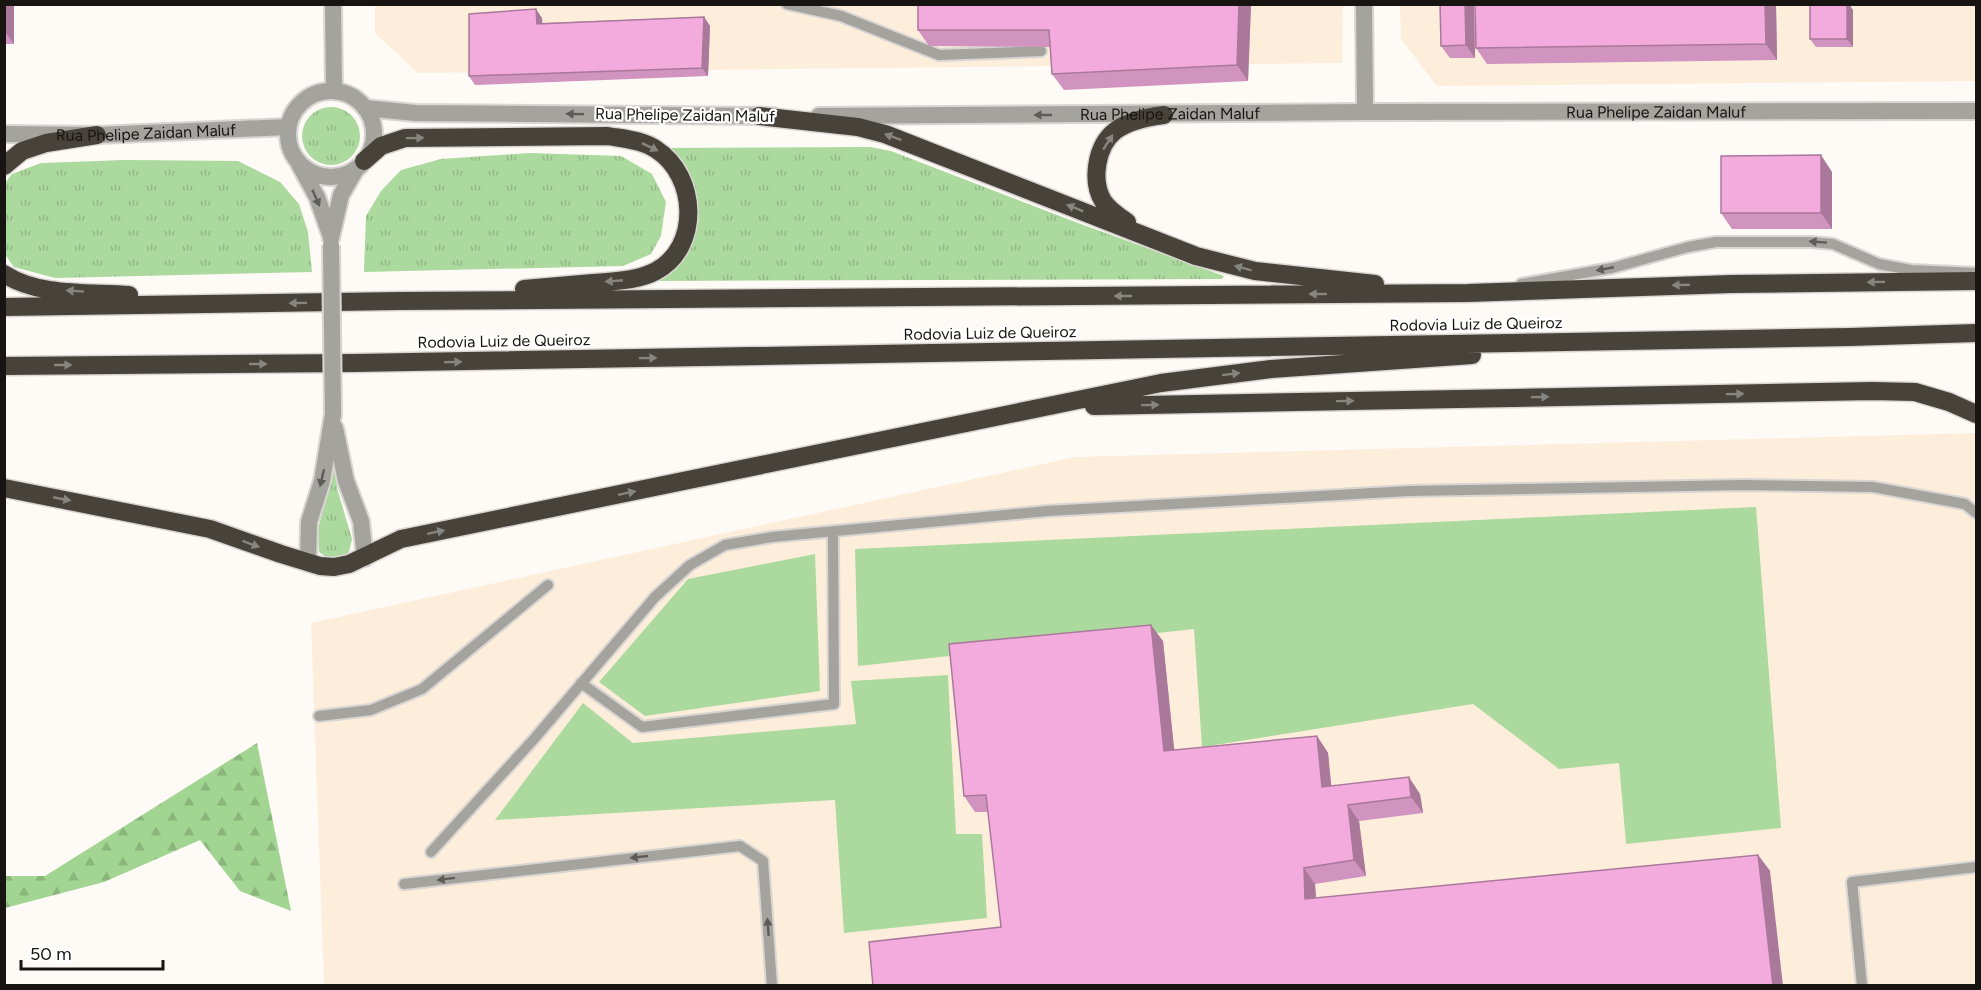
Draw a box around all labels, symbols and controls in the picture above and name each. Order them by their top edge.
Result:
street label: Rua Phelipe Zaidan Maluf [1566,102,1746,121]
street label: Rua Phelipe Zaidan Maluf [1080,103,1260,124]
street label: Rua Phelipe Zaidan Maluf [595,104,775,126]
one-way arrow [565,110,584,119]
one-way arrow [1033,110,1052,120]
street label: Rua Phelipe Zaidan Maluf [56,120,236,145]
one-way arrow [884,132,902,142]
one-way arrow [406,133,425,143]
one-way arrow [1102,134,1113,150]
one-way arrow [642,143,659,152]
one-way arrow [311,189,321,207]
one-way arrow [1065,203,1083,213]
one-way arrow [1808,238,1827,247]
one-way arrow [1234,263,1252,273]
one-way arrow [1596,265,1615,274]
one-way arrow [604,276,623,286]
one-way arrow [1867,277,1886,287]
one-way arrow [1672,281,1691,290]
one-way arrow [66,287,85,296]
one-way arrow [1309,289,1328,299]
one-way arrow [1114,291,1133,301]
one-way arrow [289,298,308,308]
street label: Rodovia Luiz de Queiroz [1389,313,1563,335]
street label: Rodovia Luiz de Queiroz [903,322,1077,344]
street label: Rodovia Luiz de Queiroz [417,330,591,352]
one-way arrow [638,353,657,363]
one-way arrow [443,357,462,366]
one-way arrow [248,359,267,369]
one-way arrow [53,360,72,370]
one-way arrow [1222,370,1241,379]
one-way arrow [1726,389,1745,398]
one-way arrow [1531,392,1550,402]
one-way arrow [1336,396,1355,406]
one-way arrow [1141,400,1160,409]
one-way arrow [317,469,327,487]
one-way arrow [618,488,637,497]
one-way arrow [53,495,72,504]
one-way arrow [427,527,446,536]
one-way arrow [242,539,260,549]
one-way arrow [630,852,649,862]
one-way arrow [436,874,455,883]
one-way arrow [763,918,773,937]
scale bar [21,933,164,971]
text: 50 m [30,943,72,965]

